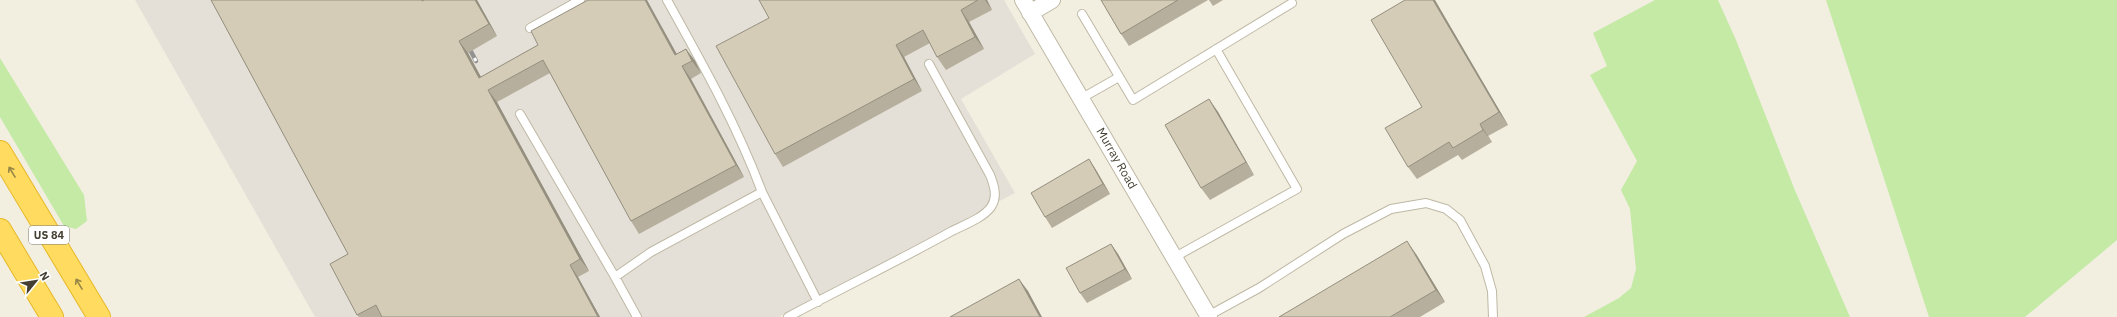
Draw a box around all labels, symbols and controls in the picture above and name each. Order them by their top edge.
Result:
street label: Murray Road [1093,125,1141,191]
one-way arrow [7,166,15,178]
road number: US 84 [29,226,69,244]
north arrow [16,261,56,301]
text: N [37,269,53,283]
one-way arrow [74,278,82,290]

